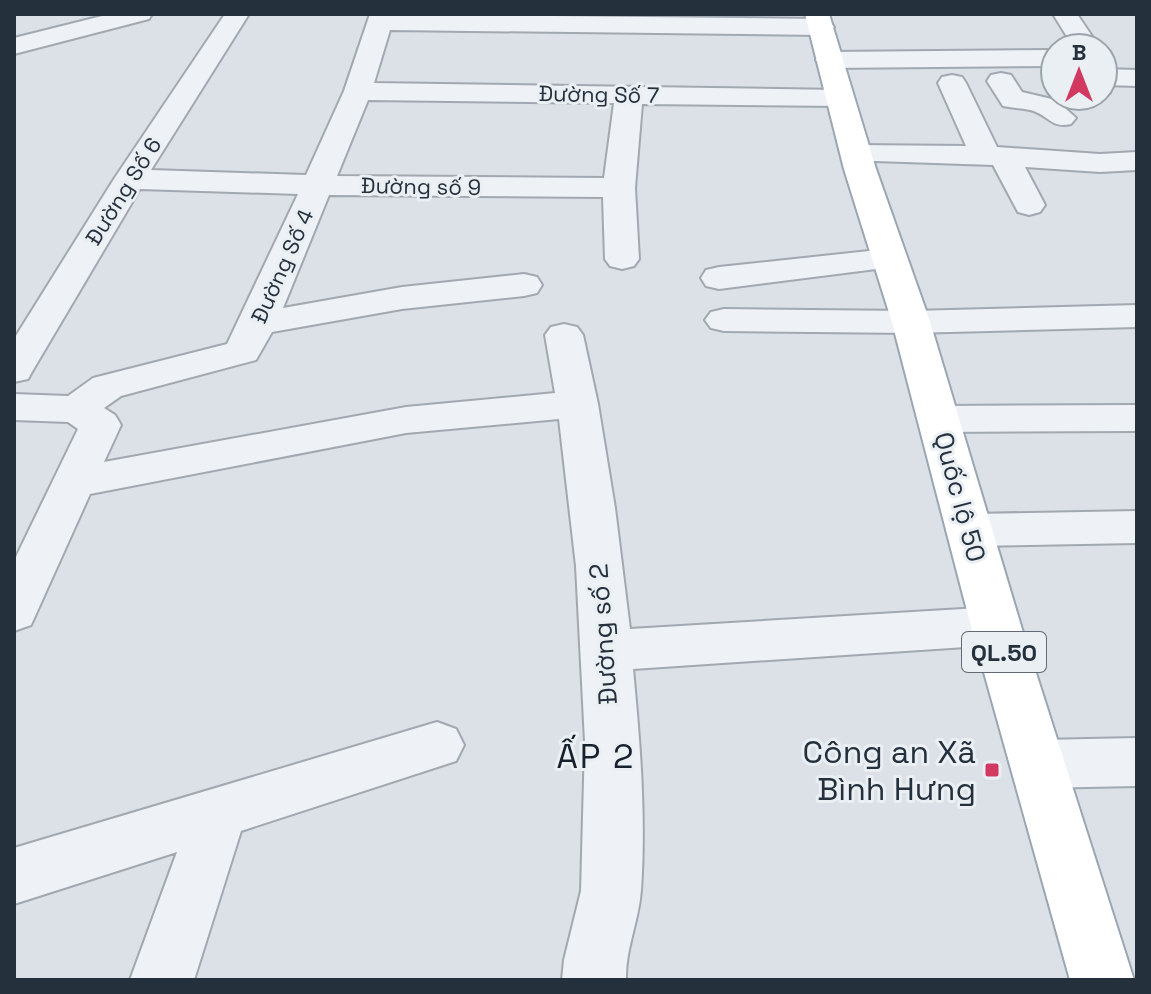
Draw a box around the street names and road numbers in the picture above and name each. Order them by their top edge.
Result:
street label: Đường Số 7 [538,79,660,109]
street label: Đường Số 6 [79,132,167,250]
street label: Đường số 9 [361,171,481,201]
street label: Đường Số 4 [244,204,320,327]
street label: Quốc lộ 50 [926,428,994,566]
street label: Đường số 2 [581,562,625,706]
road number: QL.50 [962,632,1046,672]

